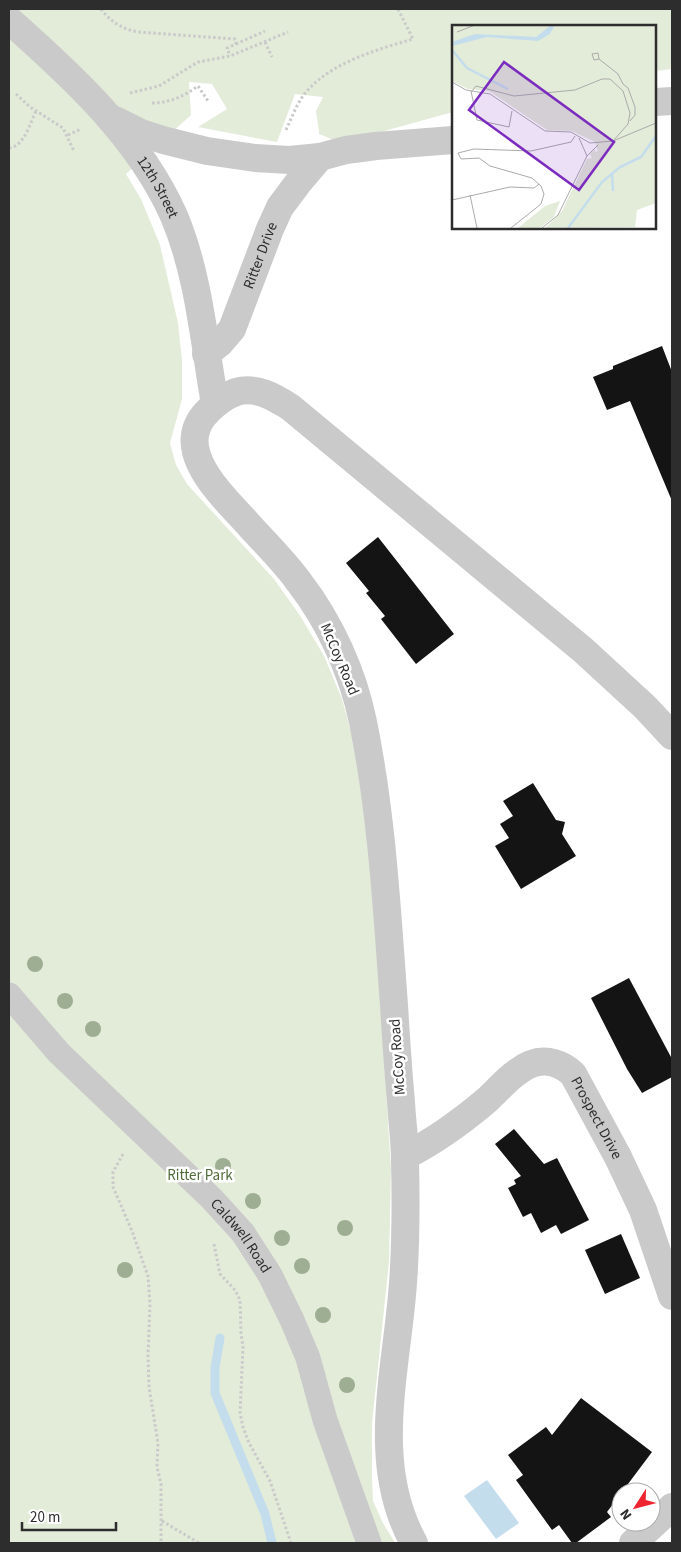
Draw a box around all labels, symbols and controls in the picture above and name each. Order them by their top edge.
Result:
inset map [452,25,656,229]
street label: 12th Street [131,152,184,222]
street label: Ritter Drive [238,219,283,292]
street label: McCoy Road [315,620,364,699]
street label: McCoy Road [384,1018,411,1096]
street label: Prospect Drive [565,1073,627,1163]
park label: Ritter Park [167,1165,233,1186]
street label: Caldwell Road [205,1194,276,1277]
north arrow [611,1482,661,1532]
scale bar [22,1500,116,1532]
text: N [615,1504,637,1524]
text: 20 m [30,1507,60,1528]

